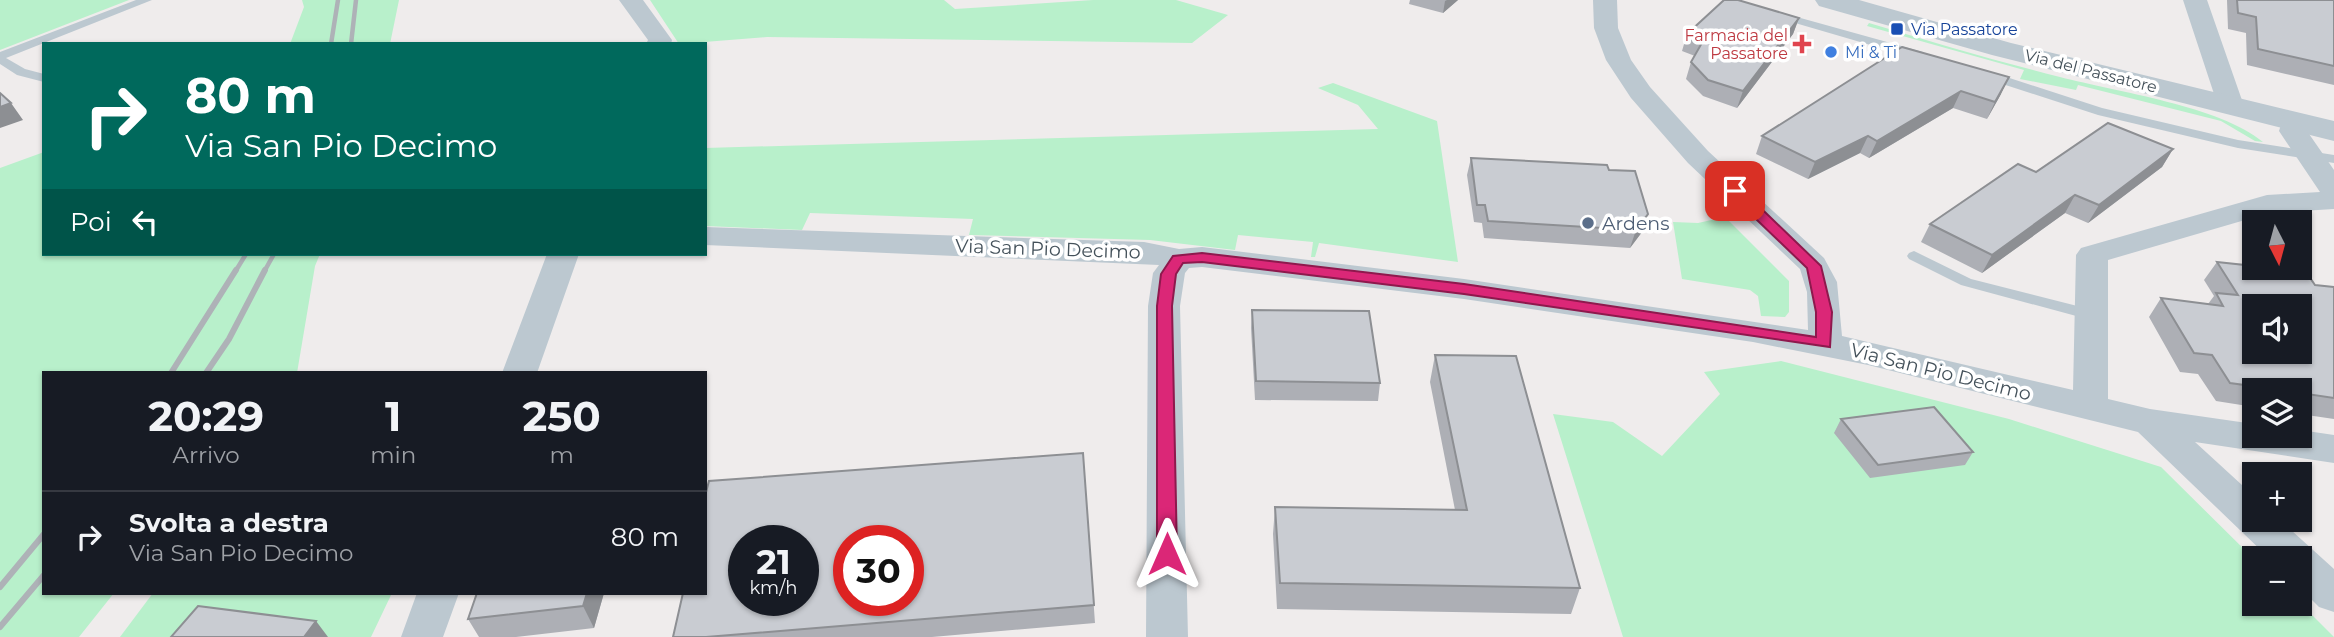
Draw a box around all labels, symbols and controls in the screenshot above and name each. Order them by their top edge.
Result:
place label: Via Passatore [1911,20,2018,39]
marker: Via Passatore [1889,21,1905,37]
place label: Farmacia del Passatore [1684,26,1788,63]
marker: Farmacia del Passatore [1794,36,1810,52]
place label: Mi & Ti [1845,43,1897,62]
marker: Mi & Ti [1823,44,1839,60]
street label: Via del Passatore [2023,45,2159,97]
text: 80 m [185,66,316,125]
icon: right [70,70,161,161]
text: Via San Pio Decimo [185,126,497,165]
pin [1705,161,1765,221]
icon: arrive [1716,172,1754,210]
icon: left [126,203,164,241]
text: Poi [70,206,112,238]
north arrow [2242,210,2312,280]
map controls [2242,210,2312,616]
place label: Ardens [1602,212,1669,235]
marker: Ardens [1580,215,1596,231]
street label: Via San Pio Decimo [955,234,1141,264]
button: sound [2242,294,2312,364]
street label: Via San Pio Decimo [1848,338,2034,406]
button: layers [2242,378,2312,448]
text: 20:29 [148,390,264,442]
text: 1 [385,390,401,442]
text: 250 [523,390,601,442]
text: Arrivo [172,441,240,469]
text: min [370,441,416,469]
text: m [549,441,574,469]
button: + [2242,462,2312,532]
text: Svolta a destra [129,507,329,539]
position arrow [1130,517,1204,591]
icon: right [70,518,108,556]
text: 80 m [611,521,679,553]
speed limit sign: 30 [833,525,924,616]
text: Via San Pio Decimo [129,539,354,567]
text: 21 [756,540,791,583]
button: − [2242,546,2312,616]
text: km/h [749,577,798,599]

